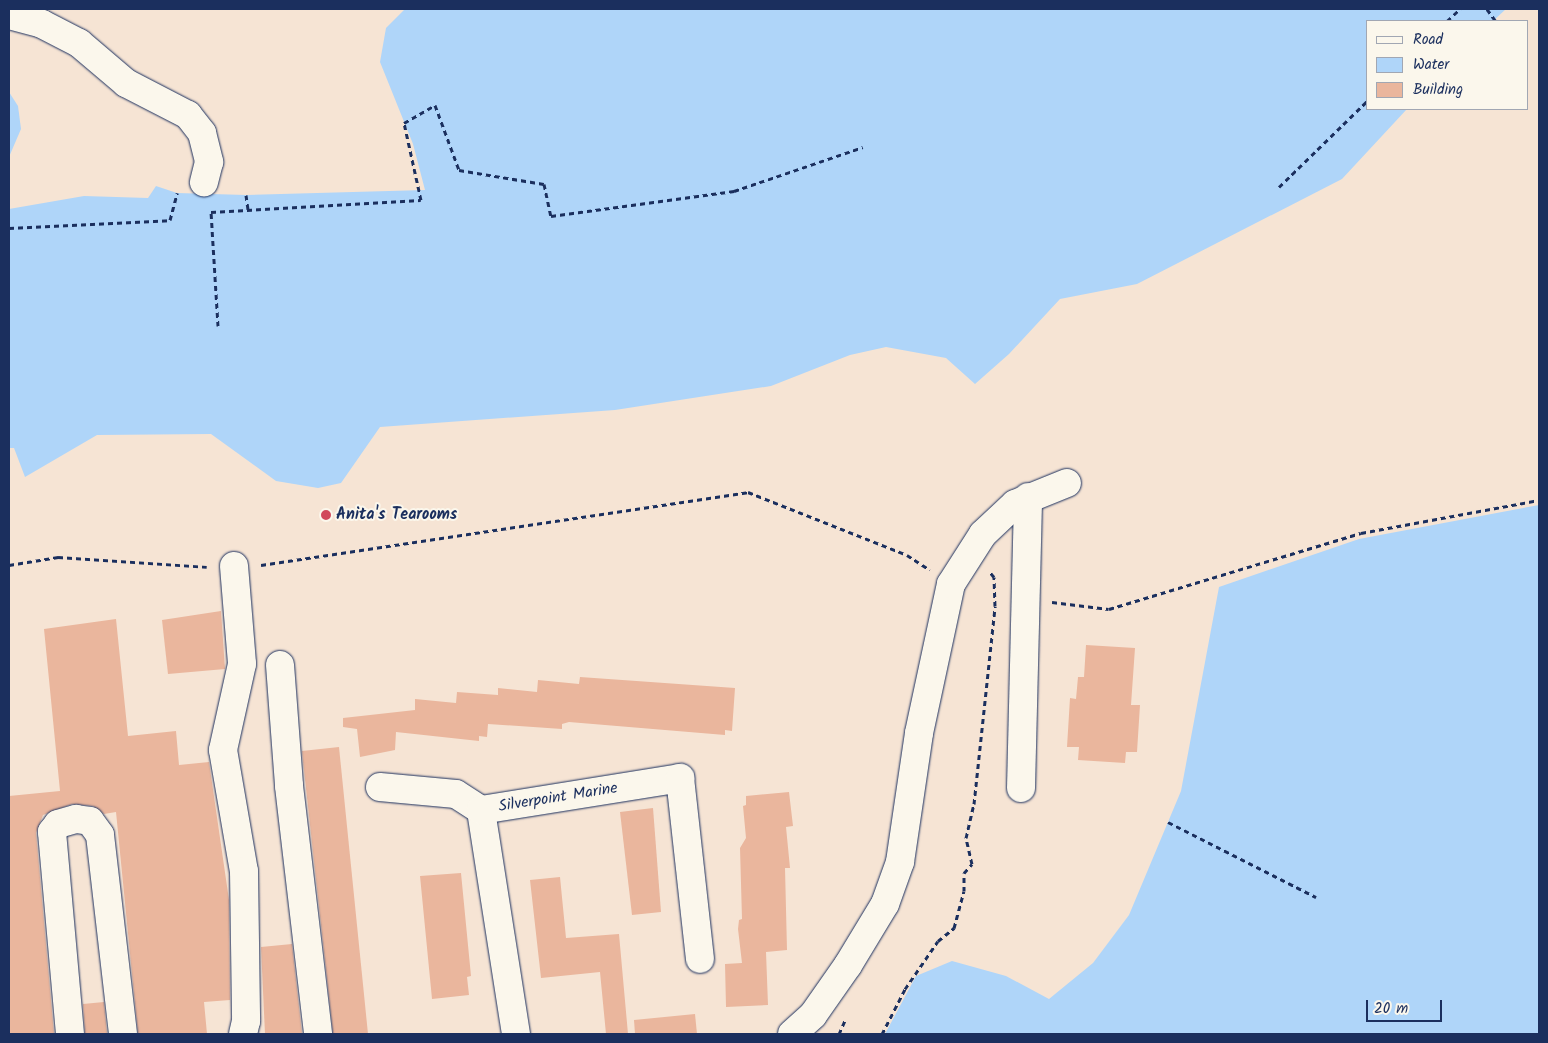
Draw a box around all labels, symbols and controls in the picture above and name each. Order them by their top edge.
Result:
legend [1366,20,1528,110]
text: Road [1413,28,1443,52]
text: Water [1413,53,1449,77]
text: Building [1413,78,1463,102]
place label: Anita's Tearooms [336,505,457,525]
marker: Anita's Tearooms [320,509,332,521]
street label: Silverpoint Marine [497,779,619,817]
scale bar [1368,990,1444,1022]
text: 20 m [1374,997,1408,1021]

